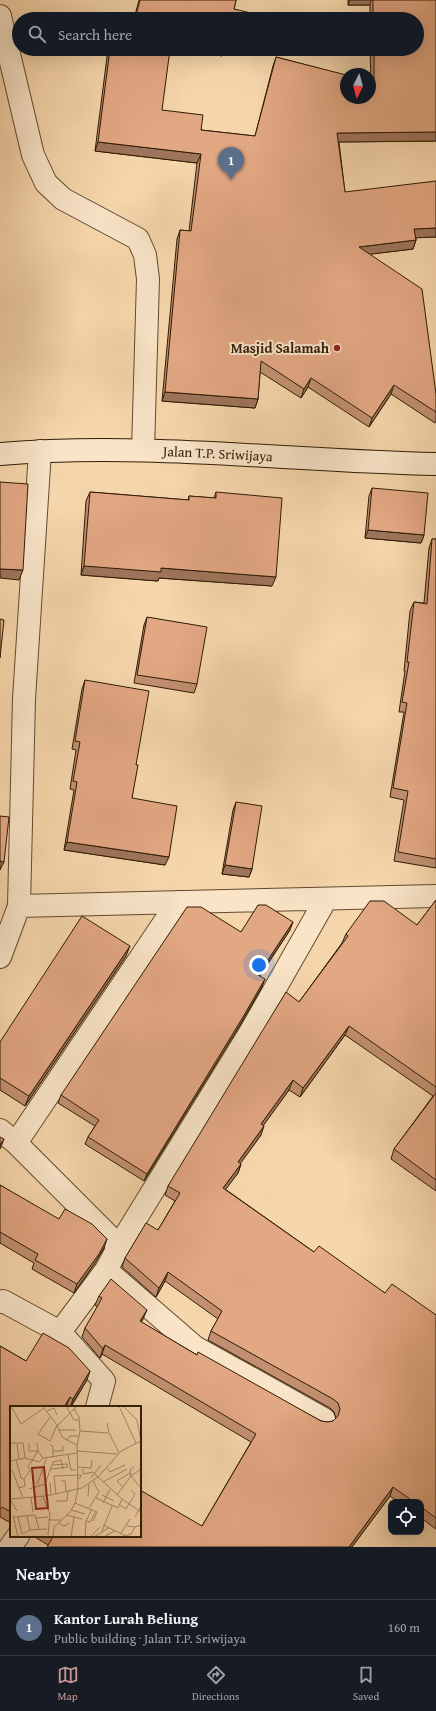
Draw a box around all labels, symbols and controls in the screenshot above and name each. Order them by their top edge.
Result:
search box [12,12,424,56]
icon: search [26,23,48,45]
text: Search here [58,24,132,45]
north arrow [340,68,376,104]
pin: 1 [218,147,244,180]
place label: Masjid Salamah [231,338,330,358]
marker: Masjid Salamah [332,343,342,353]
street label: Jalan T.P. Sriwijaya [161,441,274,466]
your location [249,955,269,975]
inset map [10,1406,141,1537]
map controls [388,1499,424,1535]
button: locate [388,1499,424,1535]
text: Nearby [16,1561,70,1586]
text: Kantor Lurah Beliung [54,1608,198,1629]
text: 1 [26,1618,32,1637]
text: 160 m [388,1618,420,1637]
text: Public building · Jalan T.P. Sriwijaya [54,1629,246,1648]
tab: Map [57,1664,79,1704]
tab: Directions [192,1664,239,1704]
tab: Saved [353,1664,379,1704]

